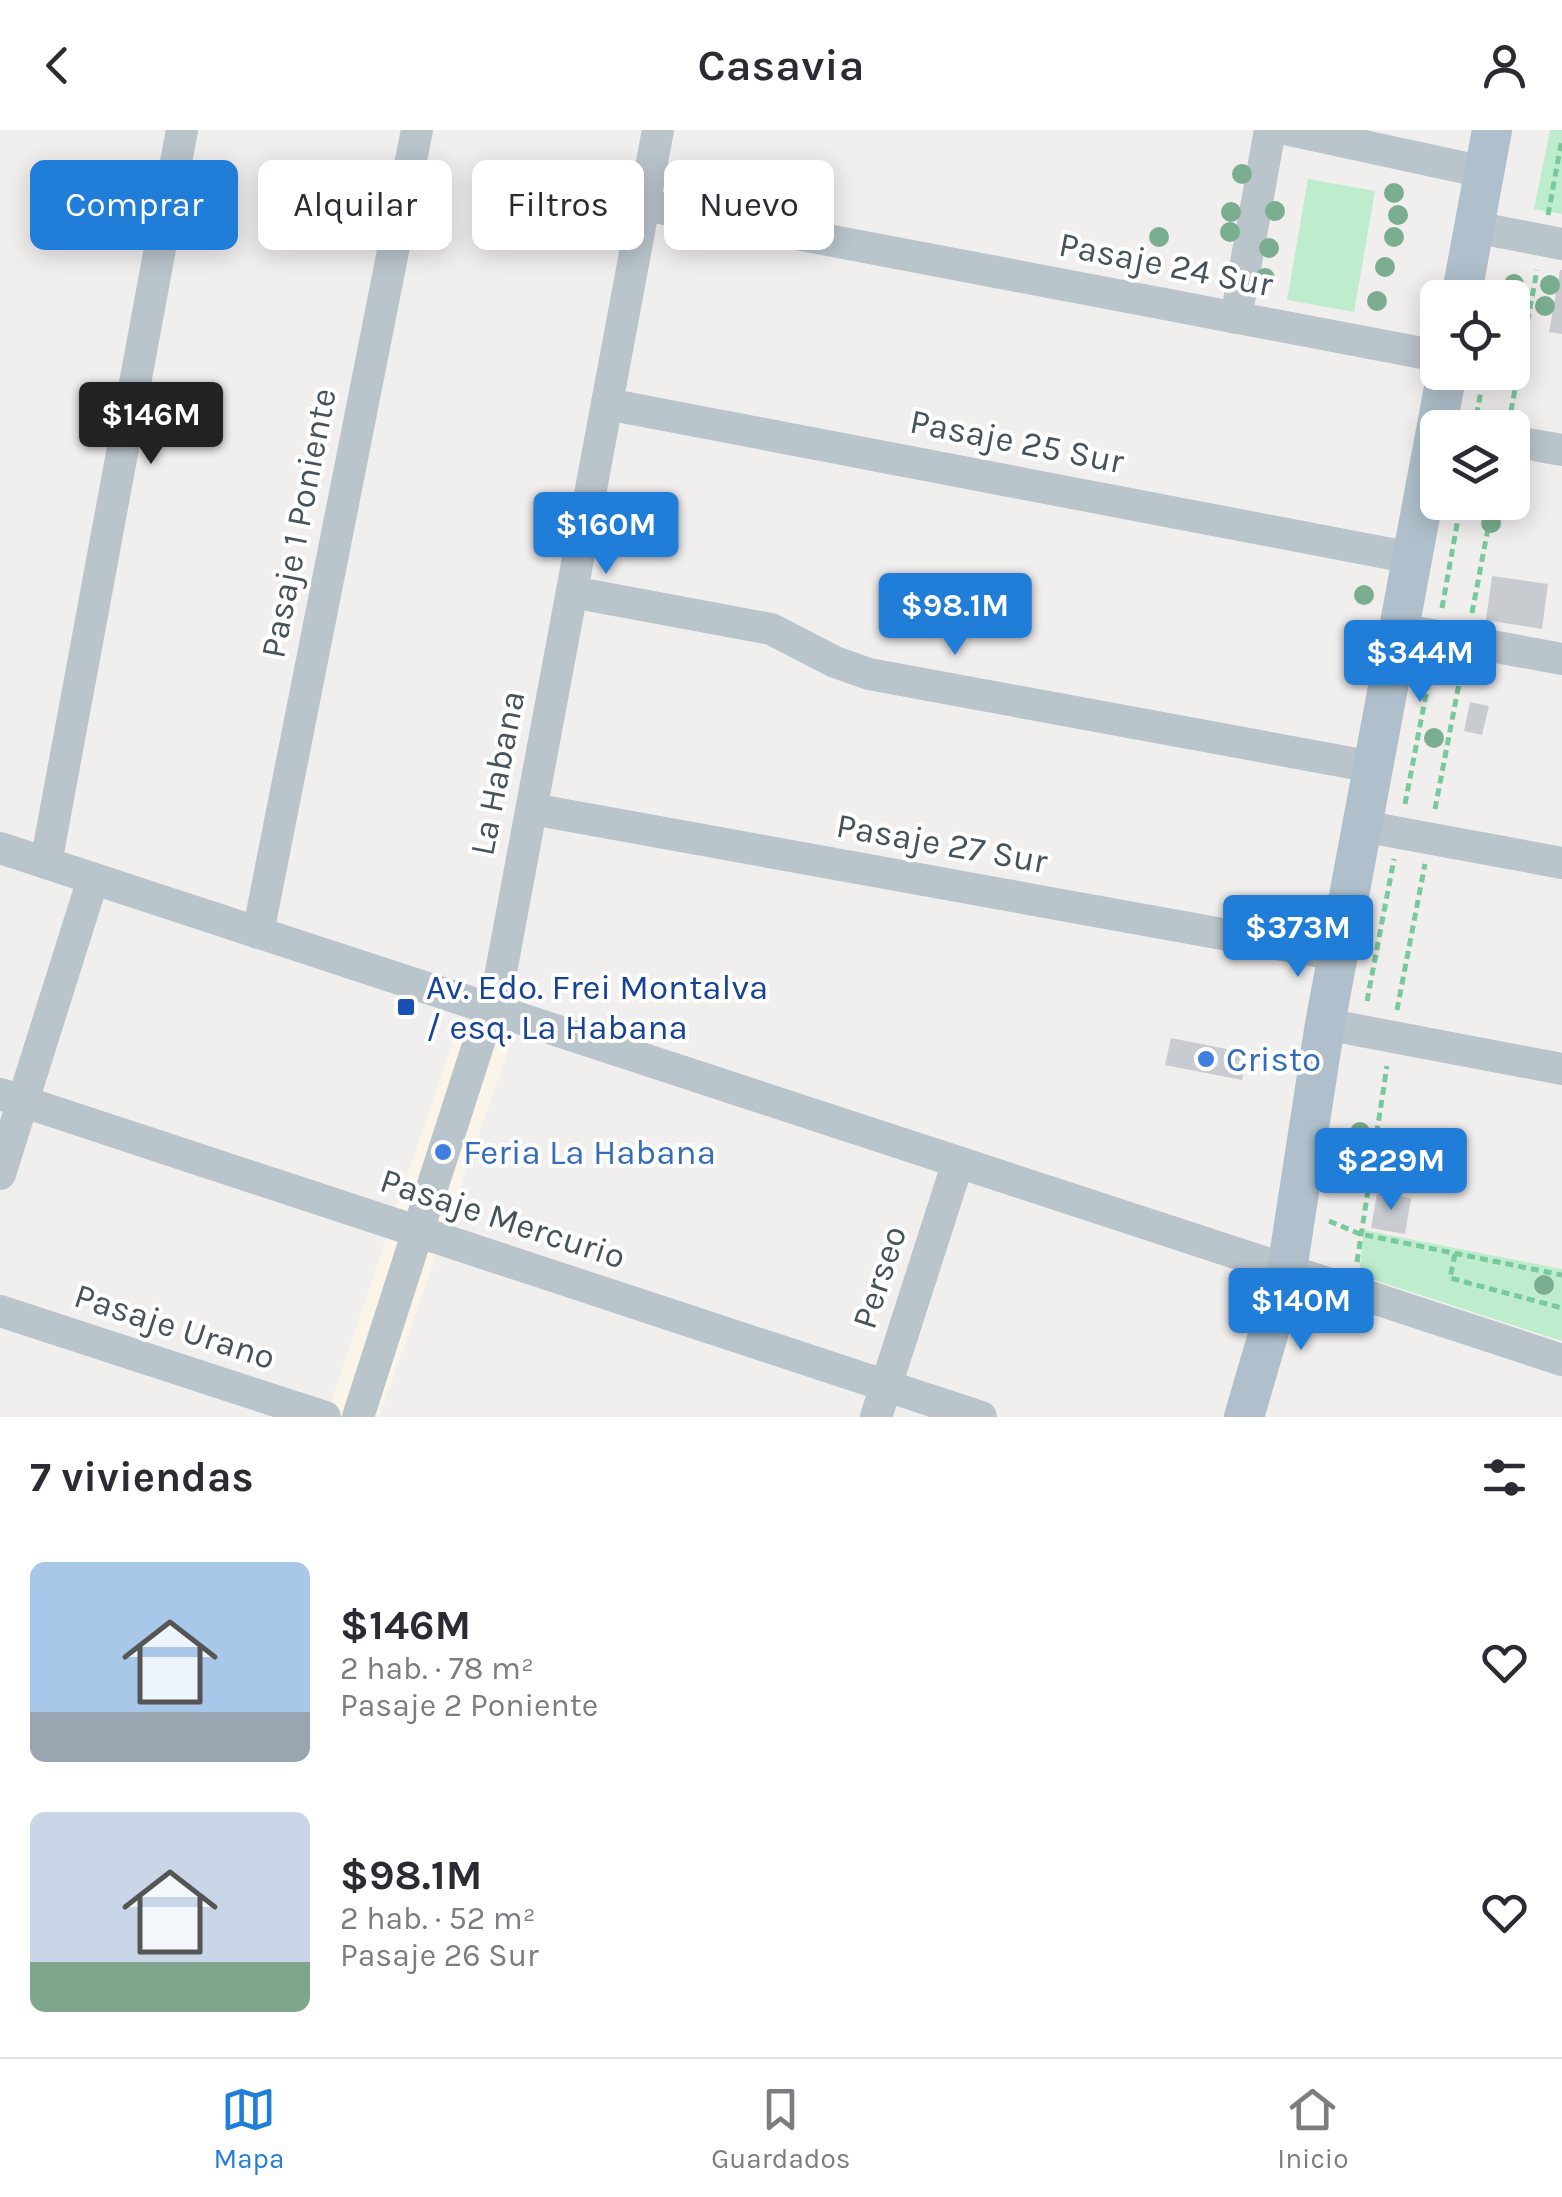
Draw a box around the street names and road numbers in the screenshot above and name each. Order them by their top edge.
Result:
street label: Pasaje 24 Sur [1056,224,1277,305]
street label: Pasaje 1 Poniente [252,385,345,661]
street label: Pasaje 25 Sur [907,401,1128,482]
street label: La Habana [461,687,534,859]
street label: Pasaje 27 Sur [833,805,1051,882]
street label: Pasaje Mercurio [375,1160,631,1277]
street label: Perseo [844,1221,915,1334]
street label: Pasaje Urano [69,1275,280,1378]

